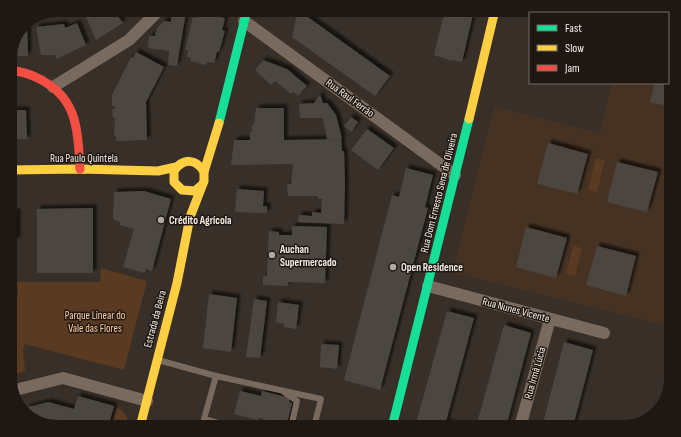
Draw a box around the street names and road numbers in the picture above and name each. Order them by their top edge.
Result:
street label: Rua Raul Ferrão [323,76,377,120]
street label: Rua Dom Ernesto Sena de Oliveira [418,132,460,254]
street label: Rua Paulo Quintela [50,152,118,165]
street label: Estrada da Beira [141,289,169,349]
street label: Rua Nunes Vicente [481,295,551,325]
street label: Rua Irmã Lúcia [521,346,549,400]

